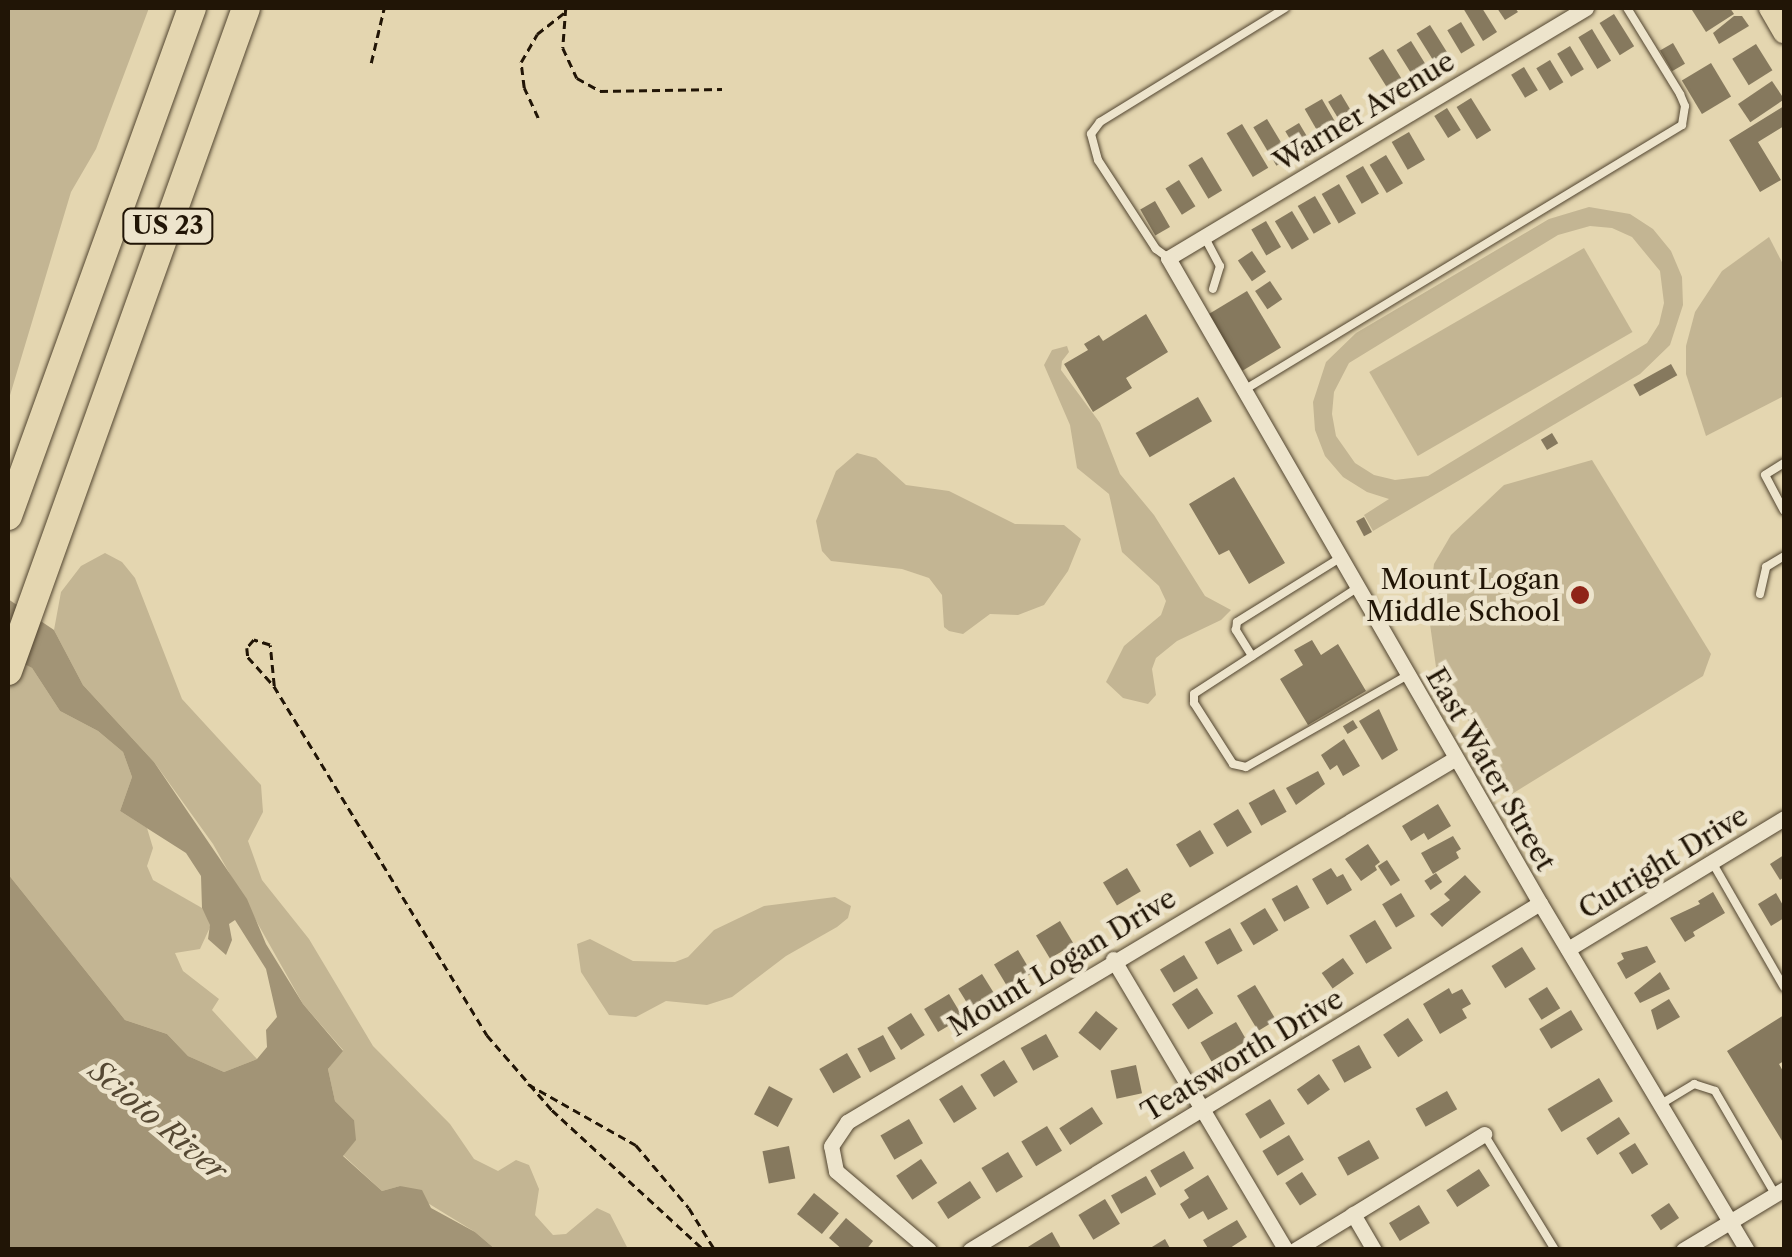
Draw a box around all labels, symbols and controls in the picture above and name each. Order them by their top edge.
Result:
street label: Warner Avenue [1267,43,1461,179]
road number: US 23 [120,206,216,246]
place label: Mount Logan Middle School [1366,562,1560,628]
marker: Mount Logan Middle School [1569,584,1591,606]
street label: East Water Street [1419,661,1563,877]
street label: Cutright Drive [1572,798,1754,926]
street label: Mount Logan Drive [942,881,1182,1043]
street label: Teatsworth Drive [1135,981,1349,1129]
water label: Scioto River [82,1053,234,1189]

